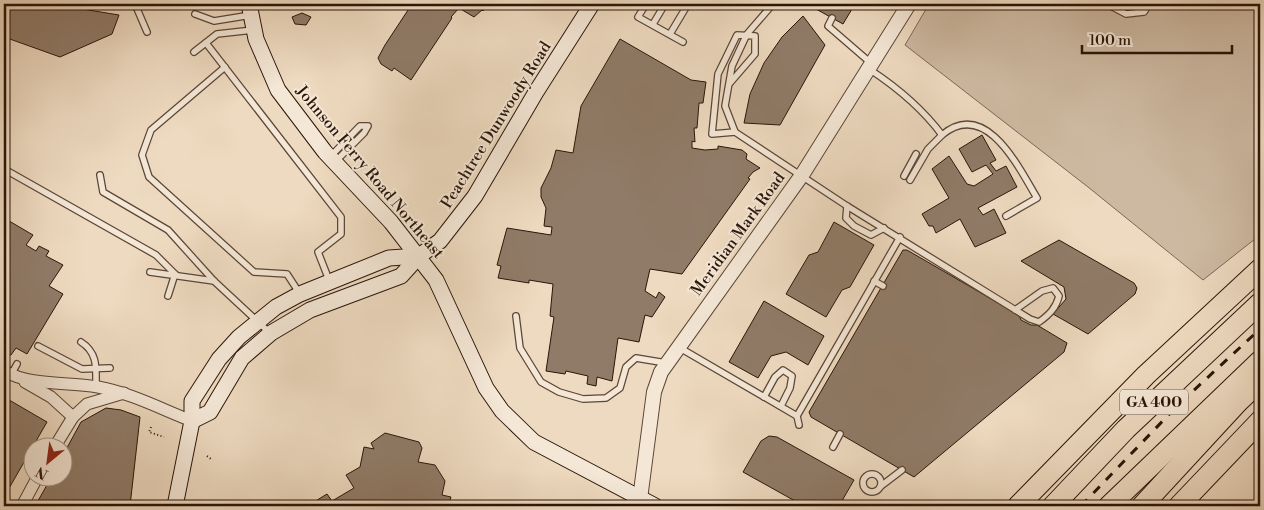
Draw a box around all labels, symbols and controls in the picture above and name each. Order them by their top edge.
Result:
scale bar [1082,22,1232,54]
text: 100 m [1089,31,1131,50]
street label: Peachtree Dunwoody Road [436,38,556,212]
street label: Johnson Ferry Road Northeast [291,81,449,263]
street label: Meridian Mark Road [686,168,790,300]
road number: GA 400 [1120,390,1188,414]
north arrow [22,438,72,488]
text: N [33,462,51,483]

